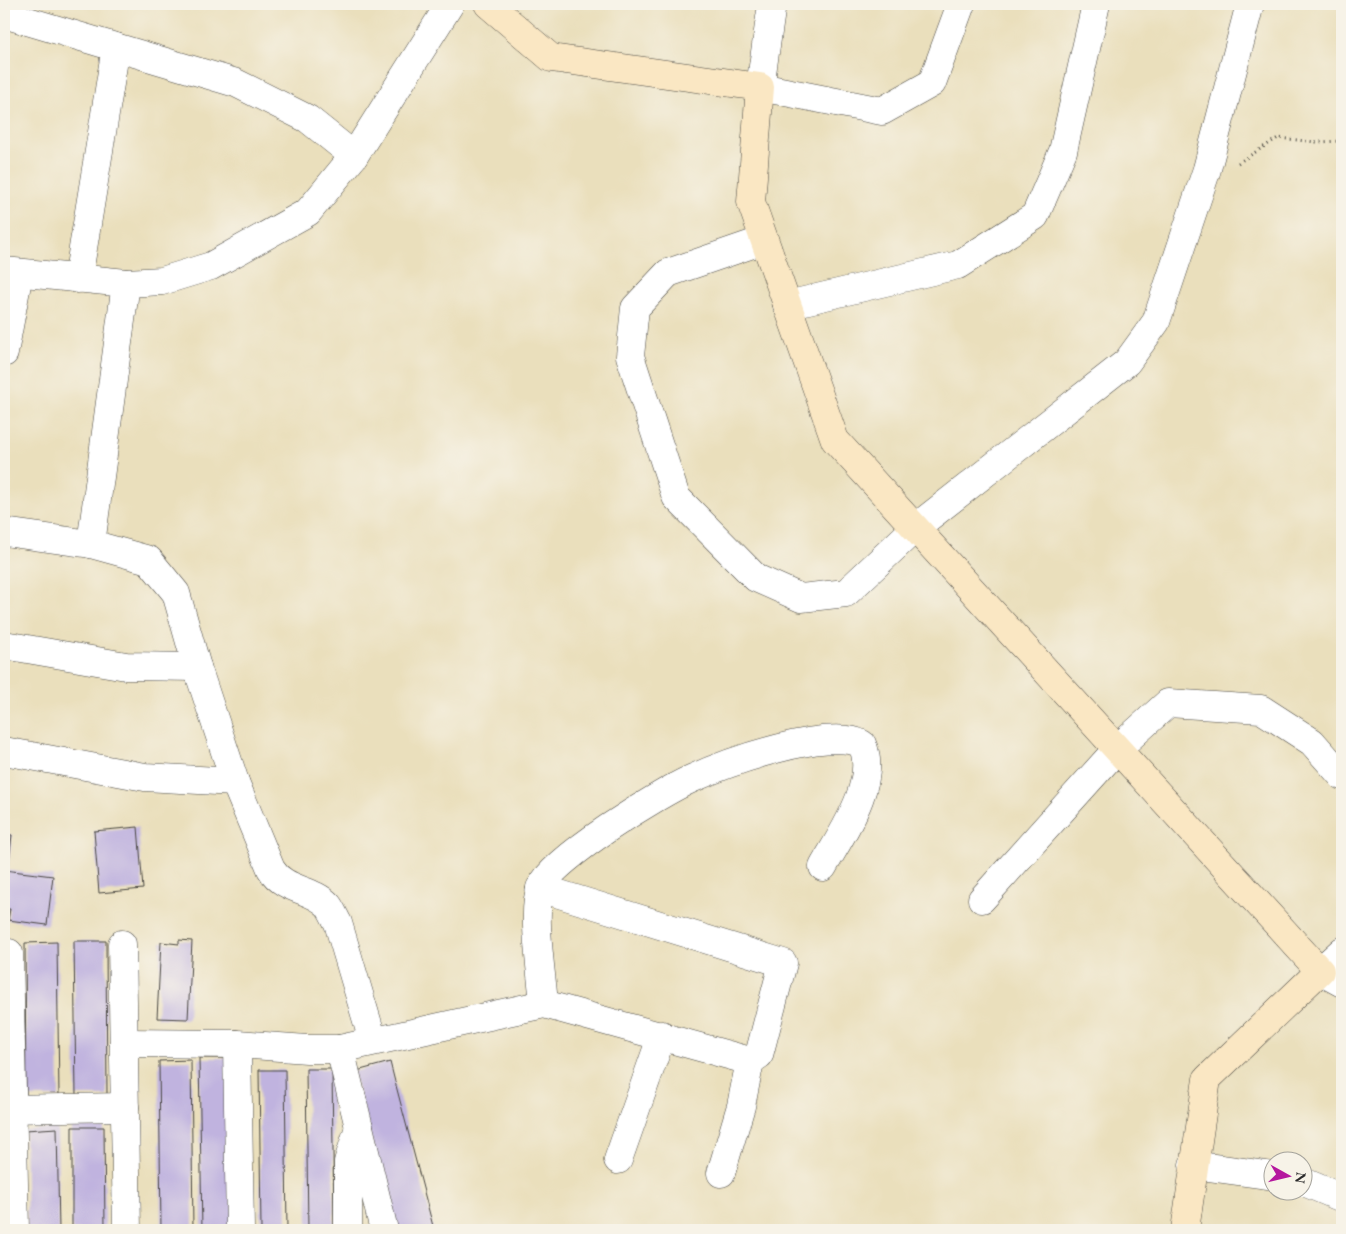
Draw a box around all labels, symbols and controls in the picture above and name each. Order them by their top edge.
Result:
north arrow [1264,1152,1314,1202]
text: N [1291,1171,1311,1185]

